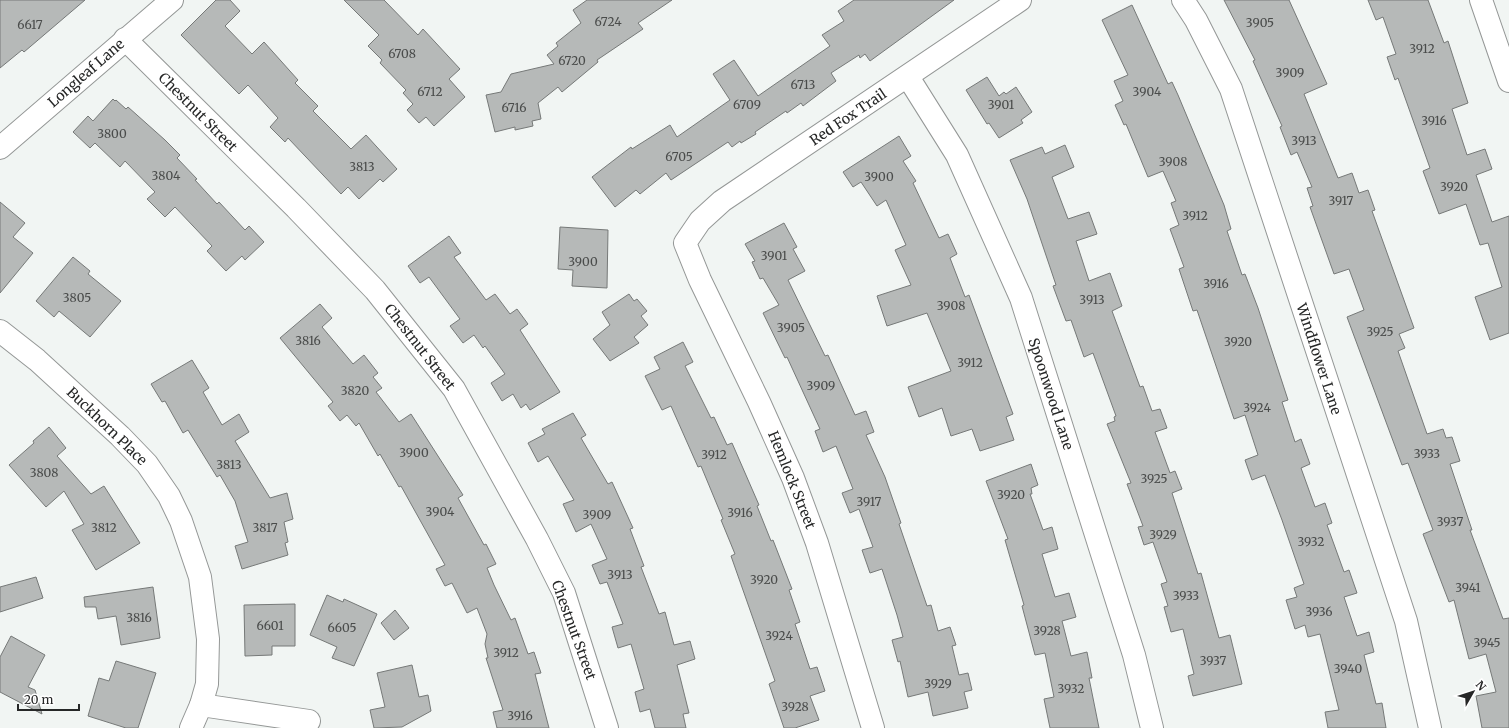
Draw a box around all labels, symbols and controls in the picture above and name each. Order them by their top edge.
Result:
house number: 6724 [594,14,622,29]
house number: 3905 [1246,15,1274,30]
house number: 6617 [17,17,43,32]
street label: Longleaf Lane [44,35,128,111]
house number: 3912 [1409,41,1435,56]
house number: 6708 [388,46,416,61]
house number: 6720 [558,53,586,68]
house number: 3909 [1276,65,1304,80]
street label: Chestnut Street [155,69,242,156]
house number: 6713 [791,77,816,92]
house number: 6712 [417,84,443,99]
street label: Red Fox Trail [806,84,890,149]
house number: 3904 [1133,84,1162,99]
house number: 6709 [733,97,761,112]
house number: 3901 [988,97,1015,112]
house number: 6716 [501,100,527,115]
house number: 3916 [1421,113,1447,128]
house number: 3800 [97,126,127,141]
house number: 3913 [1291,133,1317,148]
house number: 6705 [665,149,693,164]
house number: 3908 [1159,154,1187,169]
house number: 3813 [349,159,375,174]
house number: 3804 [152,168,181,183]
house number: 3900 [864,169,894,184]
house number: 3920 [1440,179,1468,194]
house number: 3917 [1329,193,1354,208]
house number: 3912 [1182,208,1208,223]
house number: 3901 [761,248,788,263]
house number: 3900 [568,254,598,269]
house number: 3916 [1203,276,1229,291]
house number: 3805 [63,290,91,305]
house number: 3913 [1079,292,1105,307]
house number: 3908 [937,298,965,313]
street label: Chestnut Street [381,300,460,394]
street label: Windflower Lane [1292,300,1346,417]
house number: 3905 [777,320,805,335]
house number: 3925 [1366,324,1394,339]
house number: 3816 [295,333,321,348]
house number: 3920 [1224,334,1252,349]
street label: Spoonwood Lane [1024,336,1078,452]
house number: 3912 [957,355,983,370]
house number: 3909 [807,378,835,393]
street label: Buckhorn Place [63,383,151,469]
house number: 3820 [341,383,369,398]
house number: 3924 [1243,400,1271,415]
street label: Hemlock Street [764,428,820,532]
house number: 3900 [399,445,429,460]
house number: 3933 [1414,446,1440,461]
house number: 3912 [701,447,727,462]
house number: 3813 [216,457,242,472]
house number: 3808 [30,465,58,480]
house number: 3925 [1140,471,1168,486]
house number: 3920 [997,487,1025,502]
house number: 3917 [857,494,882,509]
house number: 3904 [426,504,455,519]
house number: 3916 [727,505,753,520]
house number: 3909 [583,507,611,522]
house number: 3937 [1437,514,1463,529]
house number: 3812 [91,520,117,535]
house number: 3817 [252,520,278,535]
house number: 3929 [1149,527,1177,542]
house number: 3932 [1298,534,1324,549]
house number: 3913 [607,567,633,582]
house number: 3920 [750,572,778,587]
street label: Chestnut Street [548,578,601,683]
house number: 3941 [1455,580,1481,595]
house number: 3933 [1173,588,1199,603]
house number: 3936 [1305,604,1333,619]
house number: 3816 [126,610,152,625]
house number: 6601 [256,618,284,633]
house number: 6605 [328,620,356,635]
house number: 3928 [1033,623,1061,638]
house number: 3924 [765,628,793,643]
house number: 3945 [1474,635,1500,650]
house number: 3912 [493,645,519,660]
house number: 3937 [1200,653,1226,668]
house number: 3940 [1334,661,1362,676]
north arrow [1453,672,1493,712]
house number: 3929 [924,676,952,691]
text: N [1473,678,1489,694]
house number: 3932 [1058,681,1084,696]
scale bar [18,686,79,712]
text: 20 m [24,692,53,707]
house number: 3928 [781,699,809,714]
house number: 3916 [507,708,533,723]

